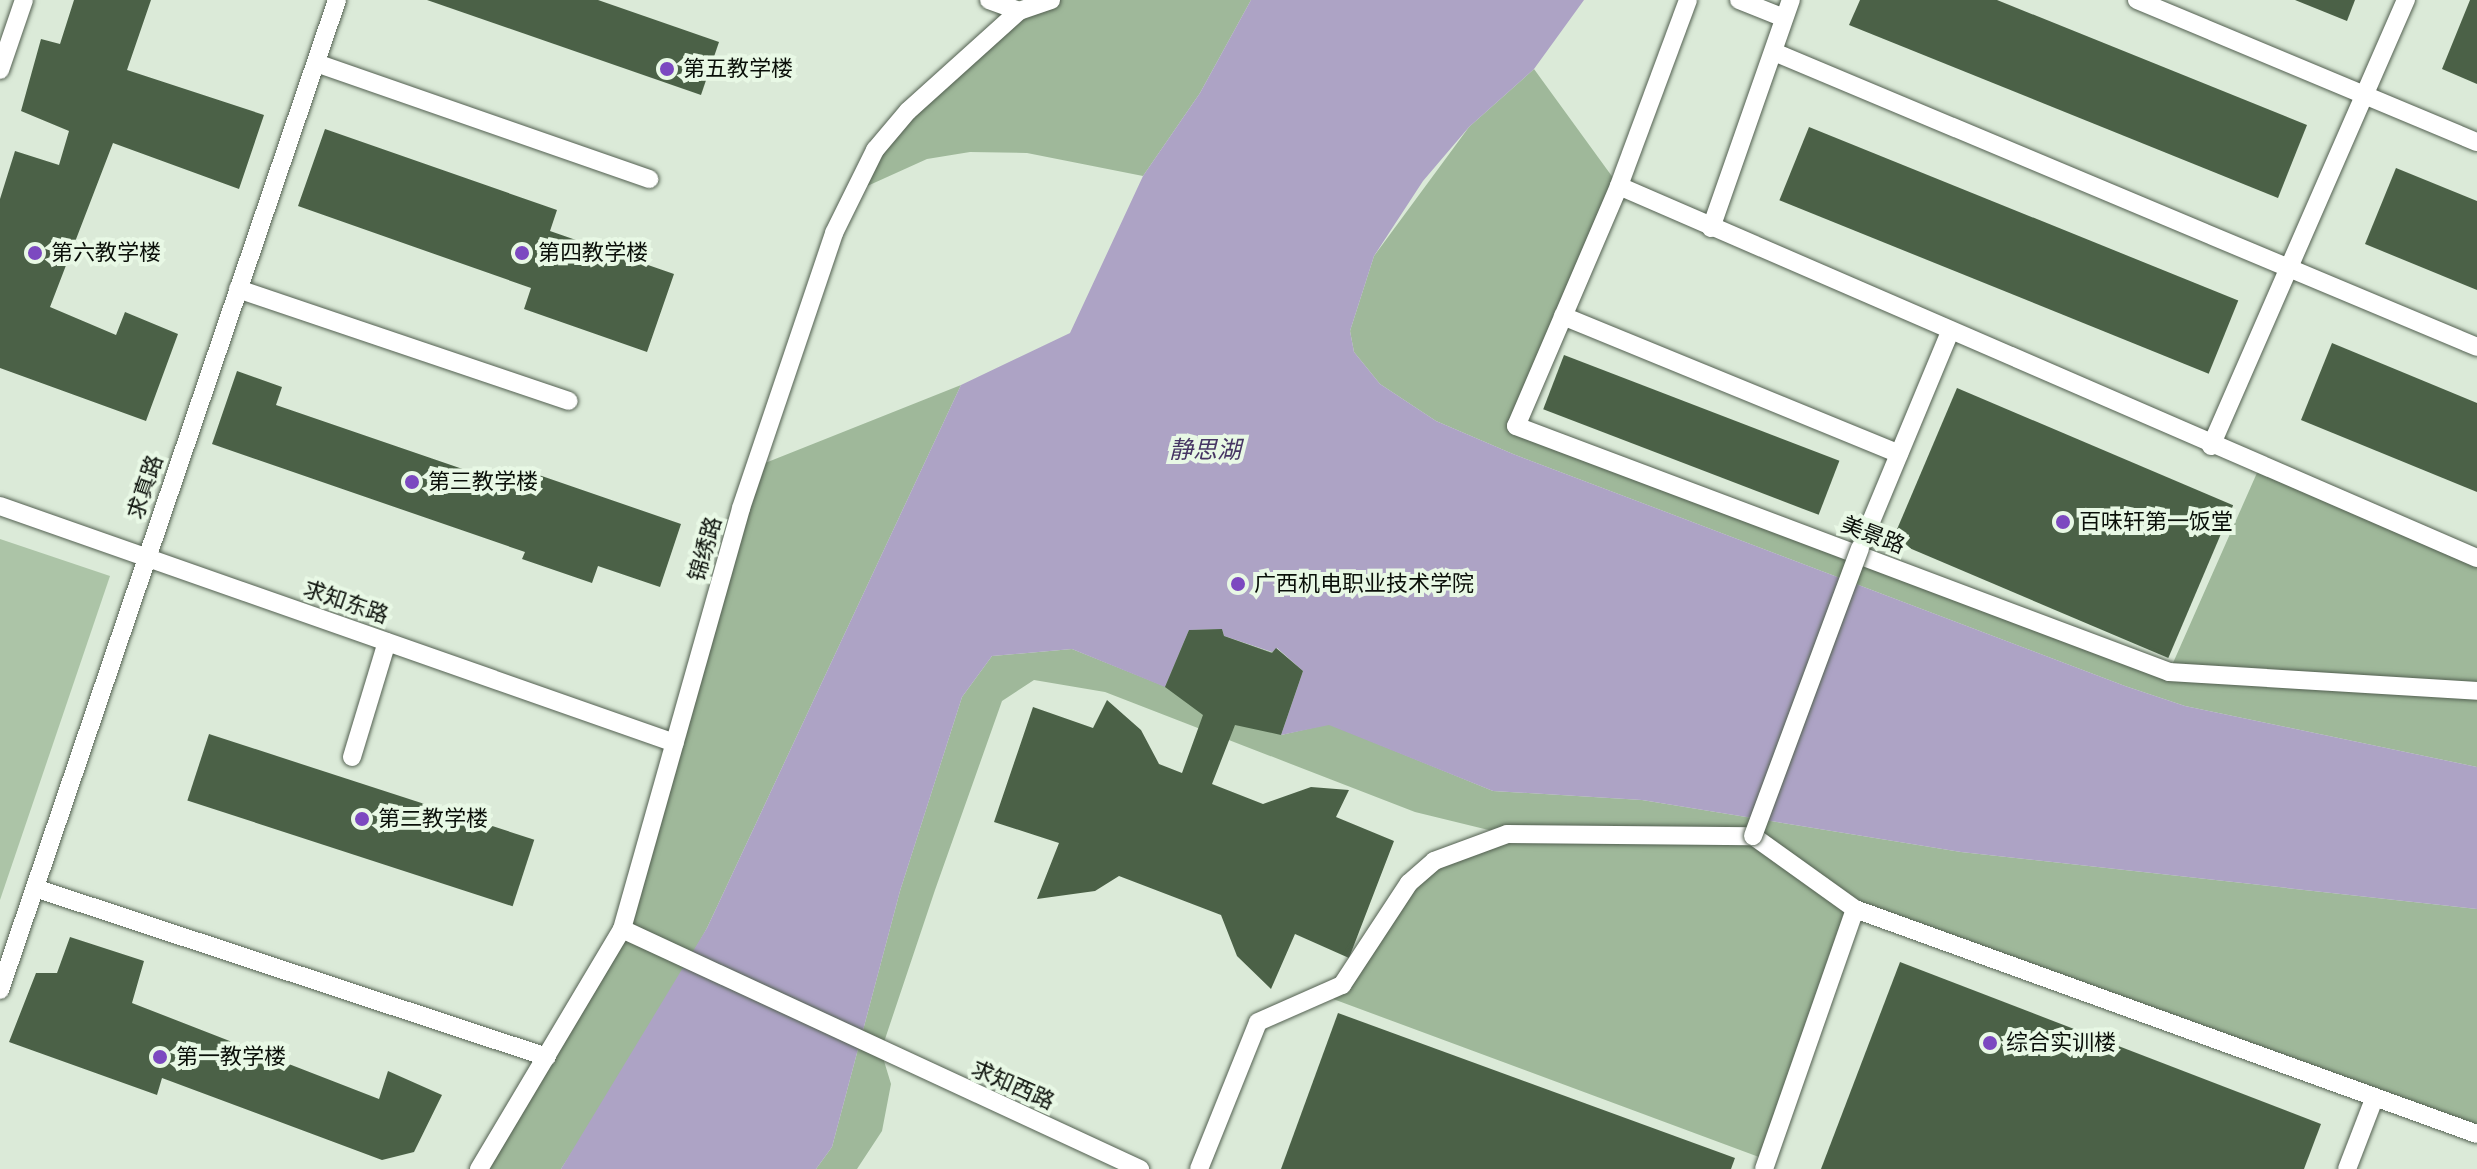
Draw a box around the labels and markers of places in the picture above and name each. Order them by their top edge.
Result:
place label: 第五教学楼 [683,56,793,82]
marker: 第五教学楼 [658,60,676,78]
place label: 第六教学楼 [51,240,161,266]
place label: 第四教学楼 [538,240,648,266]
marker: 第六教学楼 [26,244,44,262]
marker: 第四教学楼 [513,244,531,262]
place label: 第三教学楼 [428,469,538,495]
marker: 第三教学楼 [403,473,421,491]
place label: 百味轩第一饭堂 [2079,509,2233,535]
marker: 百味轩第一饭堂 [2054,513,2072,531]
place label: 广西机电职业技术学院 [1254,571,1474,597]
marker: 广西机电职业技术学院 [1229,575,1247,593]
place label: 第二教学楼 [378,806,488,832]
marker: 第二教学楼 [353,810,371,828]
place label: 综合实训楼 [2006,1030,2116,1056]
marker: 综合实训楼 [1981,1034,1999,1052]
place label: 第一教学楼 [176,1044,286,1070]
marker: 第一教学楼 [151,1048,169,1066]

